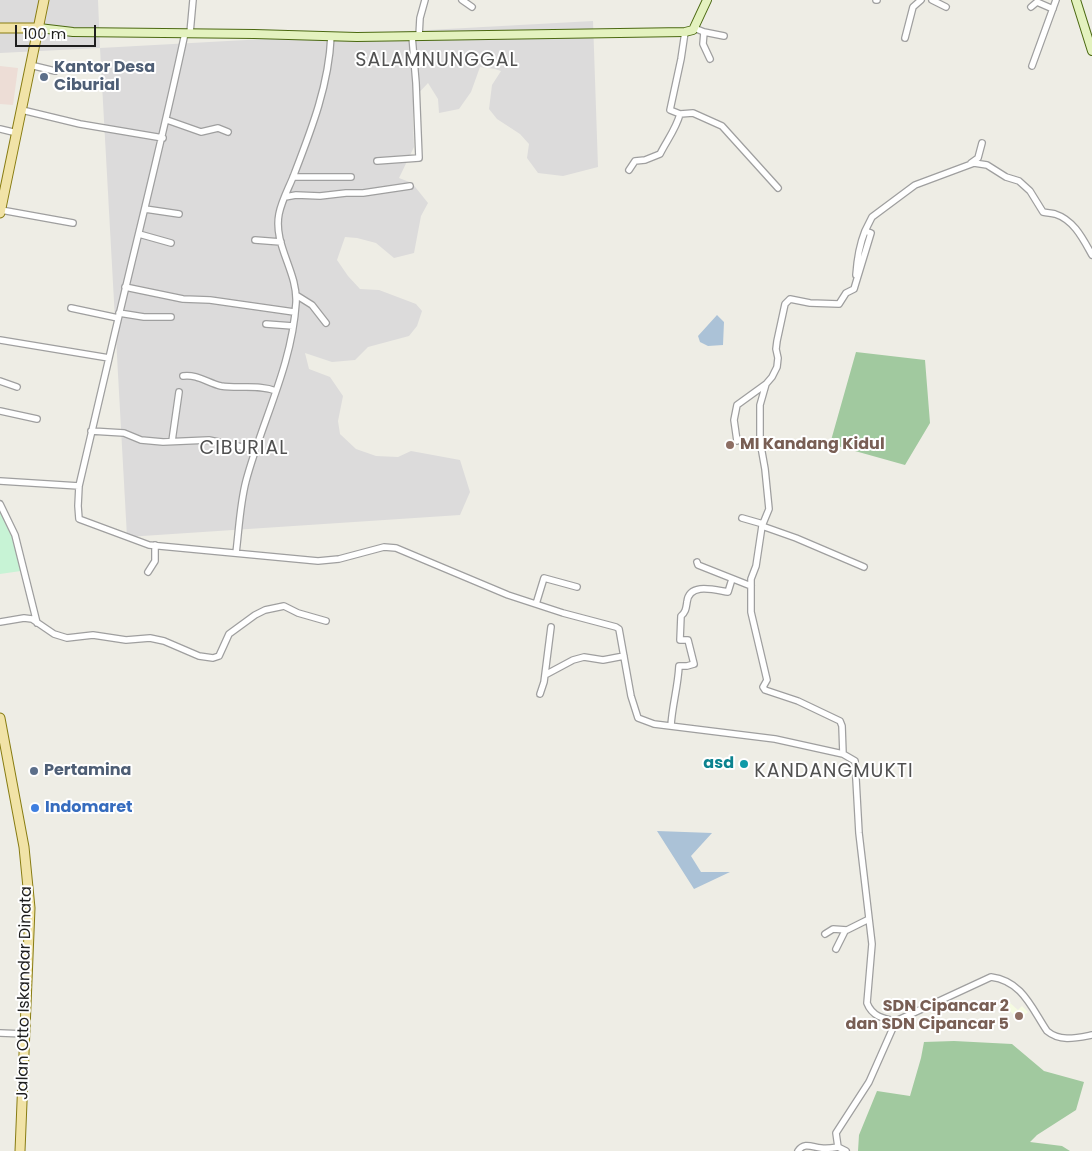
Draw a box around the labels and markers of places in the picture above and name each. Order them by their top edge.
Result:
place label: Kantor Desa Ciburial [54,58,155,96]
marker: Kantor Desa Ciburial [38,71,50,83]
place label: MI Kandang Kidul [740,435,885,455]
marker: MI Kandang Kidul [724,439,736,451]
place label: asd [703,754,734,774]
marker: asd [738,758,750,770]
place label: Pertamina [44,761,131,781]
marker: Pertamina [28,765,40,777]
place label: Indomaret [45,798,133,818]
marker: Indomaret [29,802,41,814]
place label: SDN Cipancar 2 dan SDN Cipancar 5 [846,997,1009,1035]
marker: SDN Cipancar 2 dan SDN Cipancar 5 [1013,1010,1025,1022]

